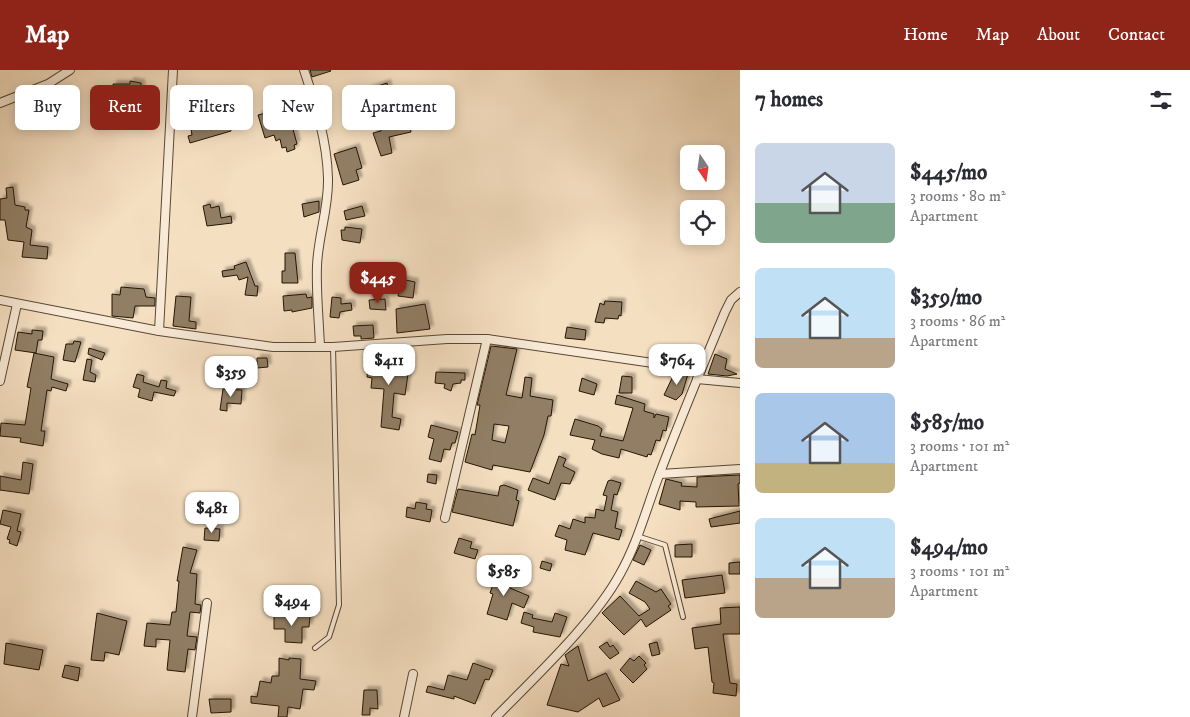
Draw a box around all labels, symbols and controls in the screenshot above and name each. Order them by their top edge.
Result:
text: Map [25,20,69,50]
text: Home [903,24,948,46]
text: Map [976,24,1009,46]
text: About [1037,24,1080,46]
text: Contact [1108,24,1165,46]
chip: Buy [15,85,80,130]
chip: Rent [90,85,160,130]
chip: Filters [170,85,253,130]
chip: New [263,85,332,130]
chip: Apartment [342,85,455,130]
icon: filters [1147,86,1175,114]
text: 7 homes [755,87,823,113]
north arrow [680,145,725,190]
map controls [680,145,725,245]
text: $445/mo [910,160,987,186]
icon: home [795,163,855,223]
text: 3 rooms · 80 m² [910,186,1006,206]
button: locate [680,200,725,245]
text: Apartment [910,206,978,226]
pin: $445 [348,262,408,304]
text: $445 [361,268,396,288]
text: $359/mo [910,285,982,311]
icon: home [795,288,855,348]
text: 3 rooms · 86 m² [910,311,1005,331]
text: Apartment [910,331,978,351]
pin: $411 [359,344,419,386]
pin: $764 [647,344,707,386]
text: $411 [374,350,404,370]
text: $764 [660,350,694,370]
pin: $359 [201,356,261,398]
text: $359 [216,362,246,382]
text: $585/mo [910,410,984,436]
icon: home [795,413,855,473]
text: 3 rooms · 101 m² [910,436,1009,456]
text: Apartment [910,456,978,476]
pin: $481 [182,492,242,534]
text: $481 [196,498,228,518]
text: $494/mo [910,535,988,561]
icon: home [795,538,855,598]
pin: $585 [474,554,534,597]
text: $585 [488,561,520,581]
text: 3 rooms · 101 m² [910,561,1009,581]
text: Apartment [910,581,978,601]
pin: $494 [262,584,322,627]
text: $494 [274,591,310,611]

